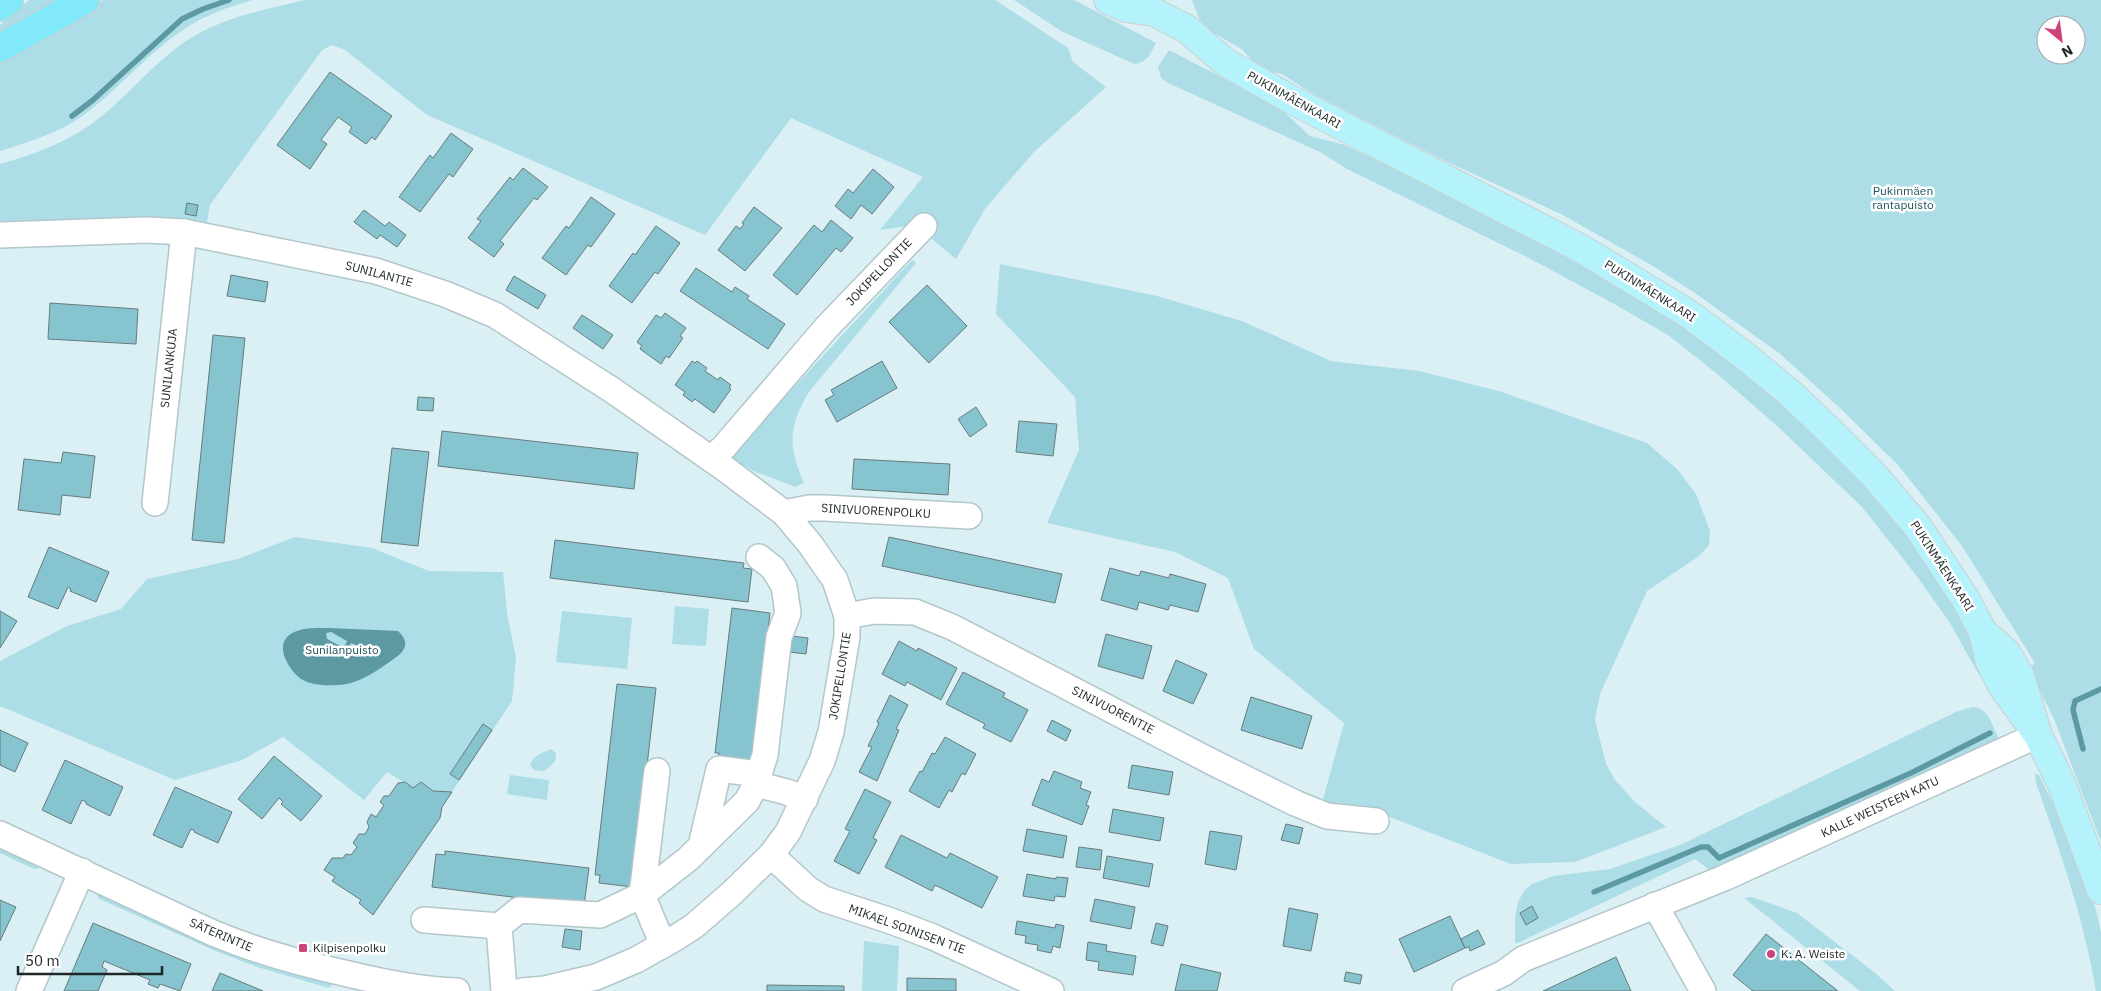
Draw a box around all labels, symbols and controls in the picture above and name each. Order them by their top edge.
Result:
north arrow [2036,15,2086,65]
text: N [2059,41,2076,62]
street label: PUKINMÄENKAARI [1245,68,1344,132]
park label: Pukinmäen rantapuisto [1872,183,1934,212]
street label: JOKIPELLONTIE [843,235,915,309]
street label: PUKINMÄENKAARI [1602,256,1699,325]
street label: SUNILANTIE [344,257,415,290]
street label: SUNILANKUJA [157,327,180,409]
street label: SINIVUORENPOLKU [821,500,931,521]
street label: PUKINMÄENKAARI [1908,518,1977,614]
street label: JOKIPELLONTIE [825,631,854,721]
park label: Sunilanpuisto [305,642,379,657]
street label: SINIVUORENTIE [1069,682,1157,737]
street label: KALLE WEISTEEN KATU [1819,773,1941,840]
street label: MIKAEL SOINISEN TIE [847,900,968,957]
street label: SÄTERINTIE [187,914,255,955]
place label: Kilpisenpolku [313,940,386,955]
marker: Kilpisenpolku [297,942,309,954]
scale bar [18,944,161,976]
place label: K. A. Weiste [1781,946,1846,961]
marker: K. A. Weiste [1765,948,1777,960]
text: 50 m [25,951,60,970]

